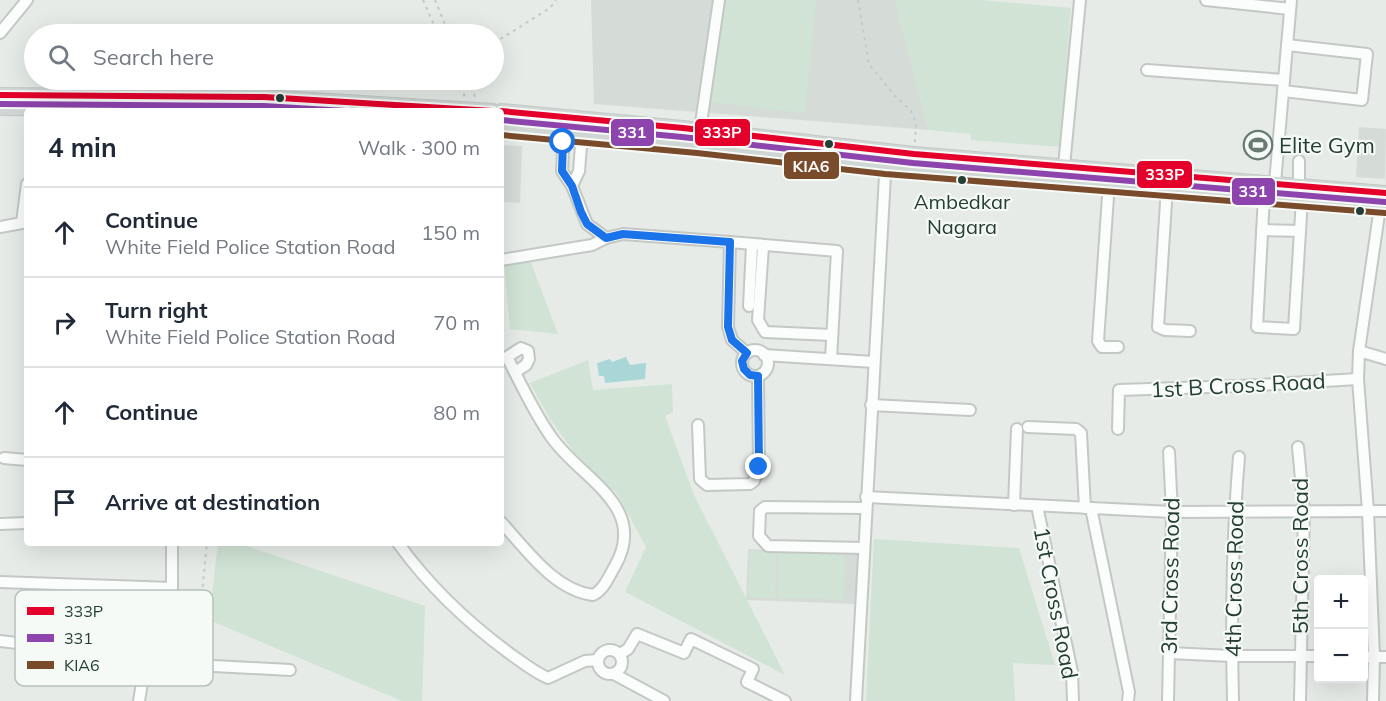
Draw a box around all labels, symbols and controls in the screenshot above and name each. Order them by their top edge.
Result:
search box [24,24,504,90]
icon: search [45,41,78,74]
text: Search here [93,43,214,71]
unlabelled marker [274,92,286,104]
line badge: 331 [610,118,655,147]
line badge: 333P [694,118,751,147]
text: 331 [618,122,646,142]
text: 333P [702,122,742,142]
route start [549,128,575,154]
sports icon: Elite Gym [1242,129,1274,161]
text: 4 min [48,131,117,164]
place label: Elite Gym [1279,131,1375,159]
text: Walk · 300 m [358,135,480,160]
unlabelled marker [823,138,835,150]
line badge: KIA6 [783,151,840,180]
text: KIA6 [793,156,830,176]
line badge: 333P [1136,160,1193,189]
text: 333P [1145,164,1185,184]
marker: Ambedkar Nagara [956,174,968,186]
line badge: 331 [1231,177,1276,206]
text: 331 [1239,181,1267,201]
place label: Ambedkar Nagara [914,189,1011,239]
unlabelled marker [1354,205,1366,217]
text: Continue [105,206,198,234]
icon: ahead [48,216,81,249]
text: 150 m [421,220,480,245]
text: White Field Police Station Road [105,234,395,259]
text: Turn right [105,296,208,324]
icon: right [48,306,81,339]
text: 70 m [433,310,480,335]
text: White Field Police Station Road [105,324,395,349]
street label: 1st B Cross Road [1150,366,1326,404]
icon: ahead [48,396,81,429]
text: Continue [105,398,198,426]
text: 80 m [433,400,480,425]
route end [745,453,771,479]
street label: 5th Cross Road [1286,478,1314,634]
icon: arrive [48,486,81,519]
text: Arrive at destination [105,488,320,516]
street label: 3rd Cross Road [1155,497,1185,655]
street label: 4th Cross Road [1219,501,1249,657]
street label: 1st Cross Road [1028,525,1084,681]
map controls [1314,575,1368,683]
button: + [1314,575,1368,629]
legend [15,590,213,686]
text: 333P [64,601,103,621]
text: 331 [64,628,93,648]
button: − [1314,629,1368,683]
text: KIA6 [64,655,100,675]

